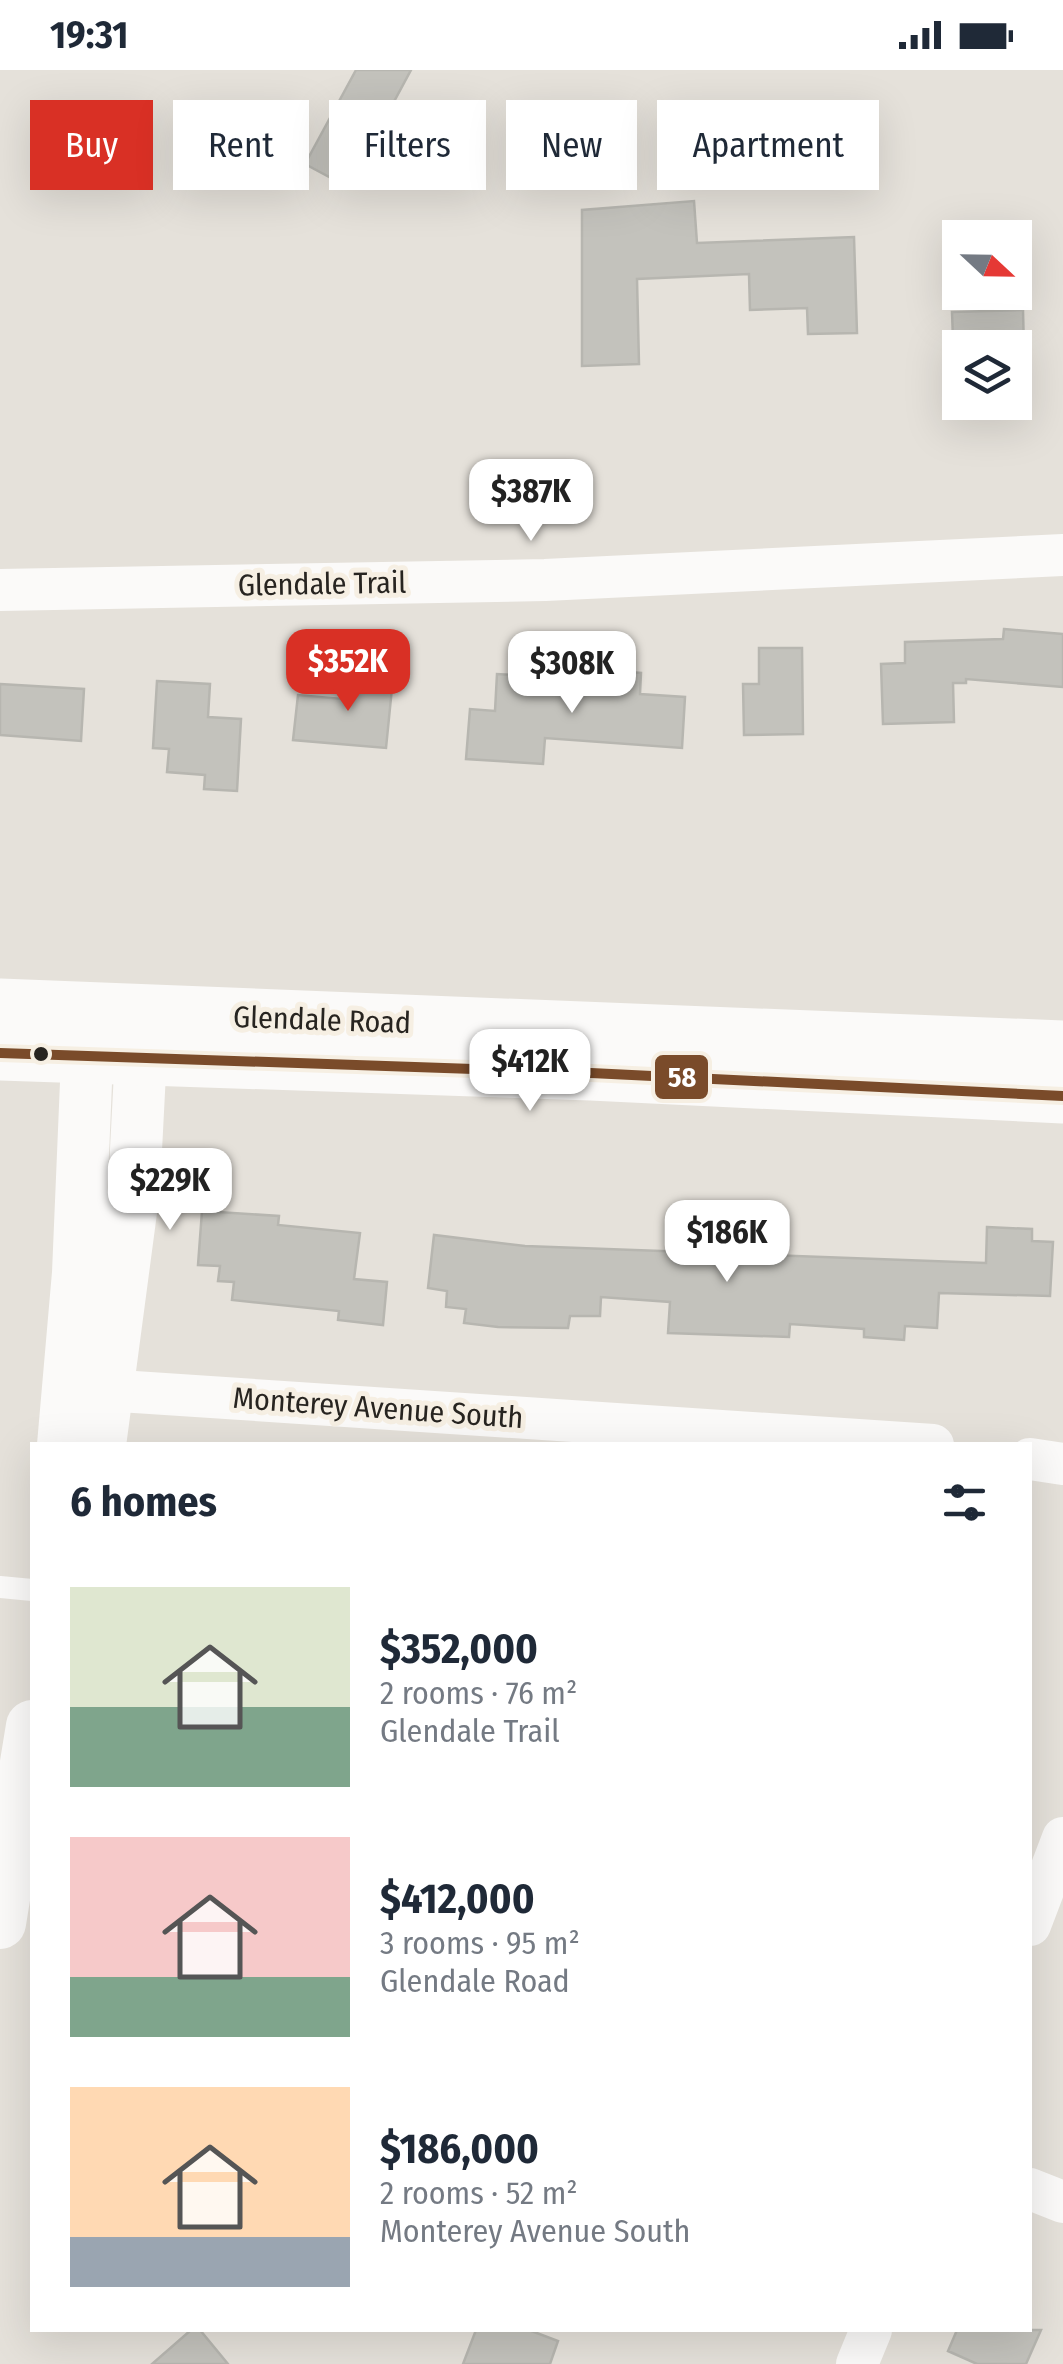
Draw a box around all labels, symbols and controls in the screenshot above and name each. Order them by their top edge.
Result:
text: 19:31 [50,12,128,58]
chip: Buy [30,100,153,190]
chip: Rent [173,100,309,190]
chip: Filters [329,100,486,190]
chip: New [506,100,637,190]
chip: Apartment [657,100,879,190]
north arrow [942,220,1032,310]
map controls [942,220,1032,420]
button: layers [942,330,1032,420]
pin: $387K [461,459,601,544]
text: $387K [491,472,571,510]
street label: Glendale Trail [237,565,407,603]
pin: $352K [278,629,418,714]
pin: $308K [502,631,642,716]
text: $352K [308,642,388,680]
text: $308K [530,644,614,682]
street label: Glendale Road [232,999,412,1041]
pin: $412K [460,1029,600,1114]
text: $412K [491,1042,569,1080]
unlabelled marker [31,1044,51,1064]
line badge: 58 [653,1053,710,1101]
text: 58 [668,1061,696,1094]
pin: $229K [100,1148,240,1233]
text: $229K [130,1161,210,1199]
pin: $186K [657,1200,797,1285]
text: $186K [687,1213,767,1251]
street label: Monterey Avenue South [232,1380,524,1436]
icon: filters [937,1475,992,1530]
text: 6 homes [70,1477,217,1527]
text: $352,000 [380,1624,538,1674]
icon: home [150,1627,270,1747]
text: 2 rooms · 76 m² [380,1674,577,1712]
text: Glendale Trail [380,1712,560,1750]
text: $412,000 [380,1874,535,1924]
icon: home [150,1877,270,1997]
text: 3 rooms · 95 m² [380,1924,580,1962]
text: Glendale Road [380,1962,570,2000]
text: $186,000 [380,2124,539,2174]
icon: home [150,2127,270,2247]
text: 2 rooms · 52 m² [380,2174,578,2212]
text: Monterey Avenue South [380,2212,690,2250]

